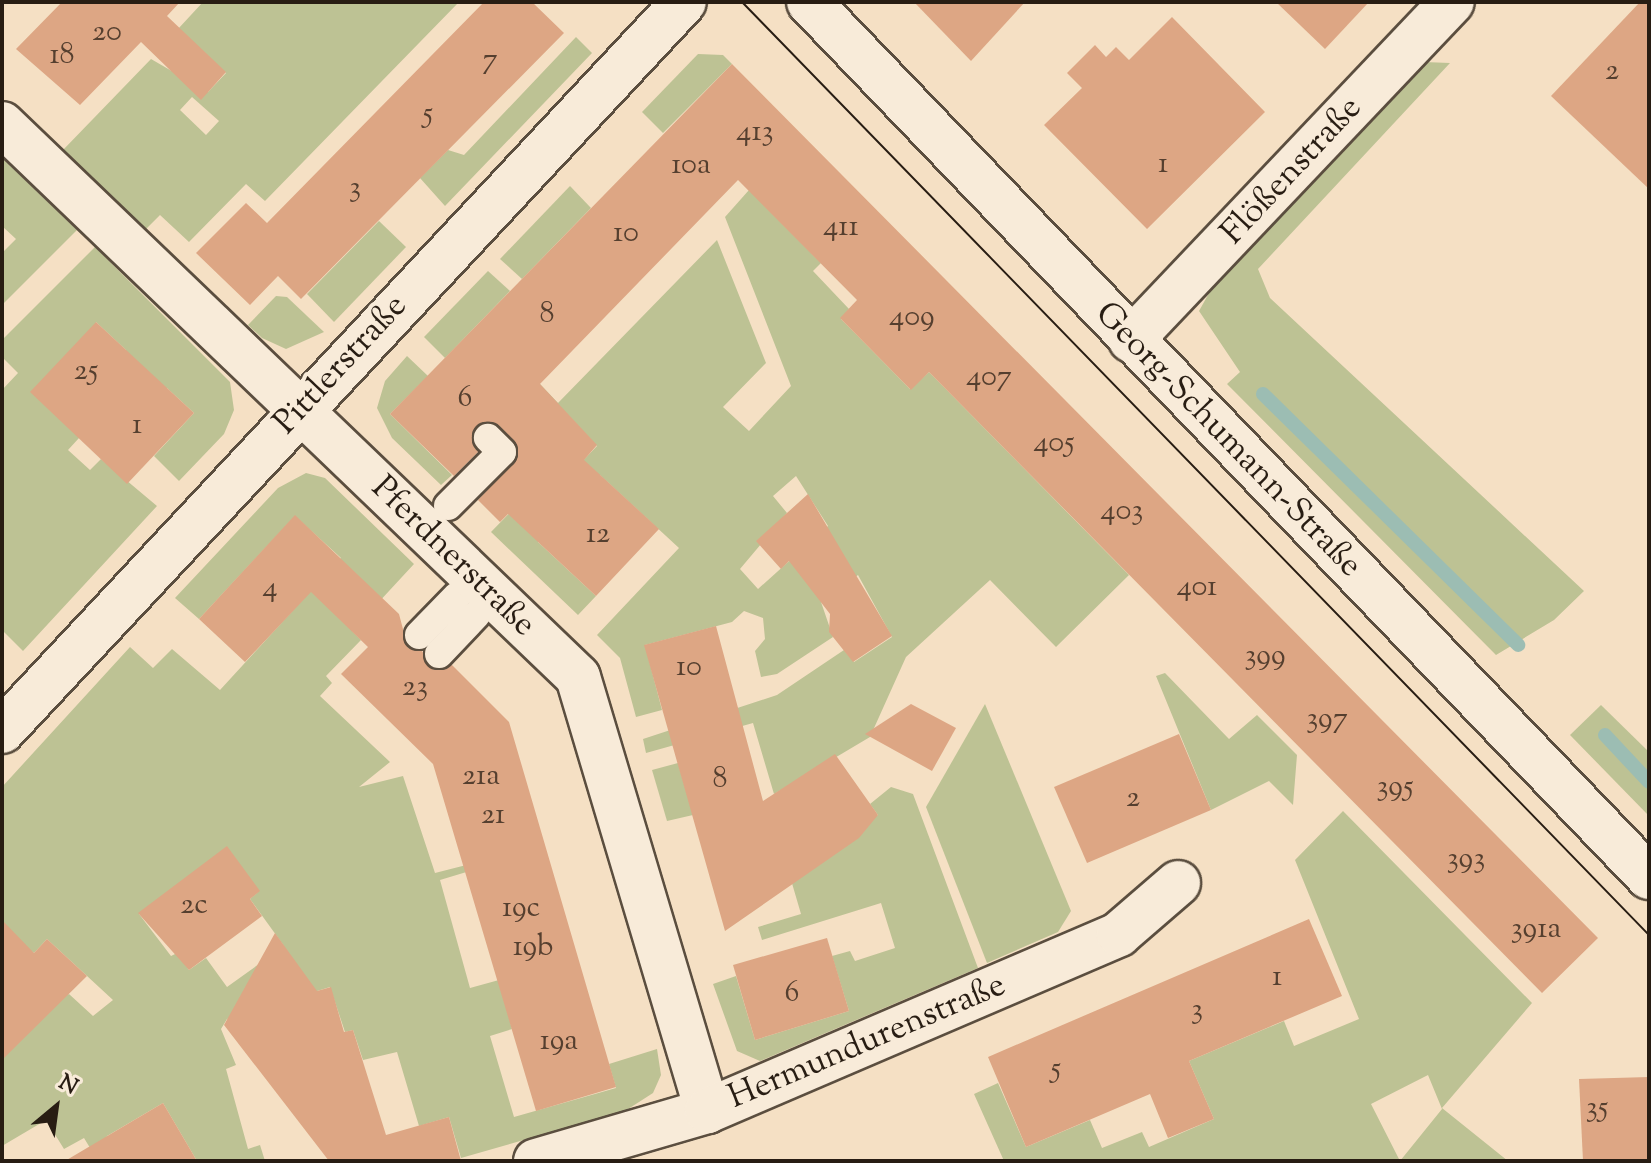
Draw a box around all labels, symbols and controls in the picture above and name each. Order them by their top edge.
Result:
house number: 20 [92,15,122,51]
house number: 18 [49,38,75,74]
house number: 7 [482,43,498,79]
house number: 2 [1605,54,1619,90]
street label: Flößenstraße [1213,88,1371,254]
house number: 5 [423,97,433,133]
house number: 413 [736,115,774,151]
house number: 1 [1158,147,1168,183]
house number: 10a [671,148,711,184]
house number: 3 [349,171,361,207]
house number: 411 [823,210,859,246]
house number: 10 [613,216,639,252]
street label: Pittlerstraße [266,287,416,443]
street label: Georg-Schumann-Straße [1086,294,1370,586]
house number: 8 [540,297,554,333]
house number: 409 [889,300,935,336]
house number: 25 [74,354,98,390]
house number: 407 [966,360,1012,396]
house number: 6 [458,381,472,417]
house number: 1 [132,408,142,444]
house number: 405 [1034,426,1074,462]
street label: Pferdnerstraße [362,468,544,646]
house number: 403 [1101,494,1143,530]
house number: 12 [586,517,610,553]
house number: 401 [1177,570,1217,606]
house number: 4 [262,571,278,607]
house number: 399 [1244,639,1286,675]
house number: 10 [676,650,702,686]
house number: 23 [402,670,428,706]
house number: 397 [1306,702,1348,738]
house number: 21a [462,759,500,795]
house number: 8 [713,762,727,798]
house number: 395 [1377,770,1413,806]
house number: 2 [1126,781,1140,817]
house number: 21 [481,798,505,834]
house number: 393 [1447,842,1485,878]
house number: 2c [180,888,208,924]
house number: 19c [502,891,540,927]
house number: 391a [1511,912,1561,948]
house number: 19b [513,930,553,966]
house number: 1 [1272,960,1282,996]
street label: Hermundurenstraße [722,965,1012,1119]
house number: 6 [785,976,799,1012]
house number: 3 [1191,993,1203,1029]
house number: 19a [540,1024,578,1060]
house number: 5 [1051,1052,1061,1088]
north arrow [16,1067,96,1147]
text: N [52,1068,83,1104]
house number: 35 [1586,1091,1608,1127]

